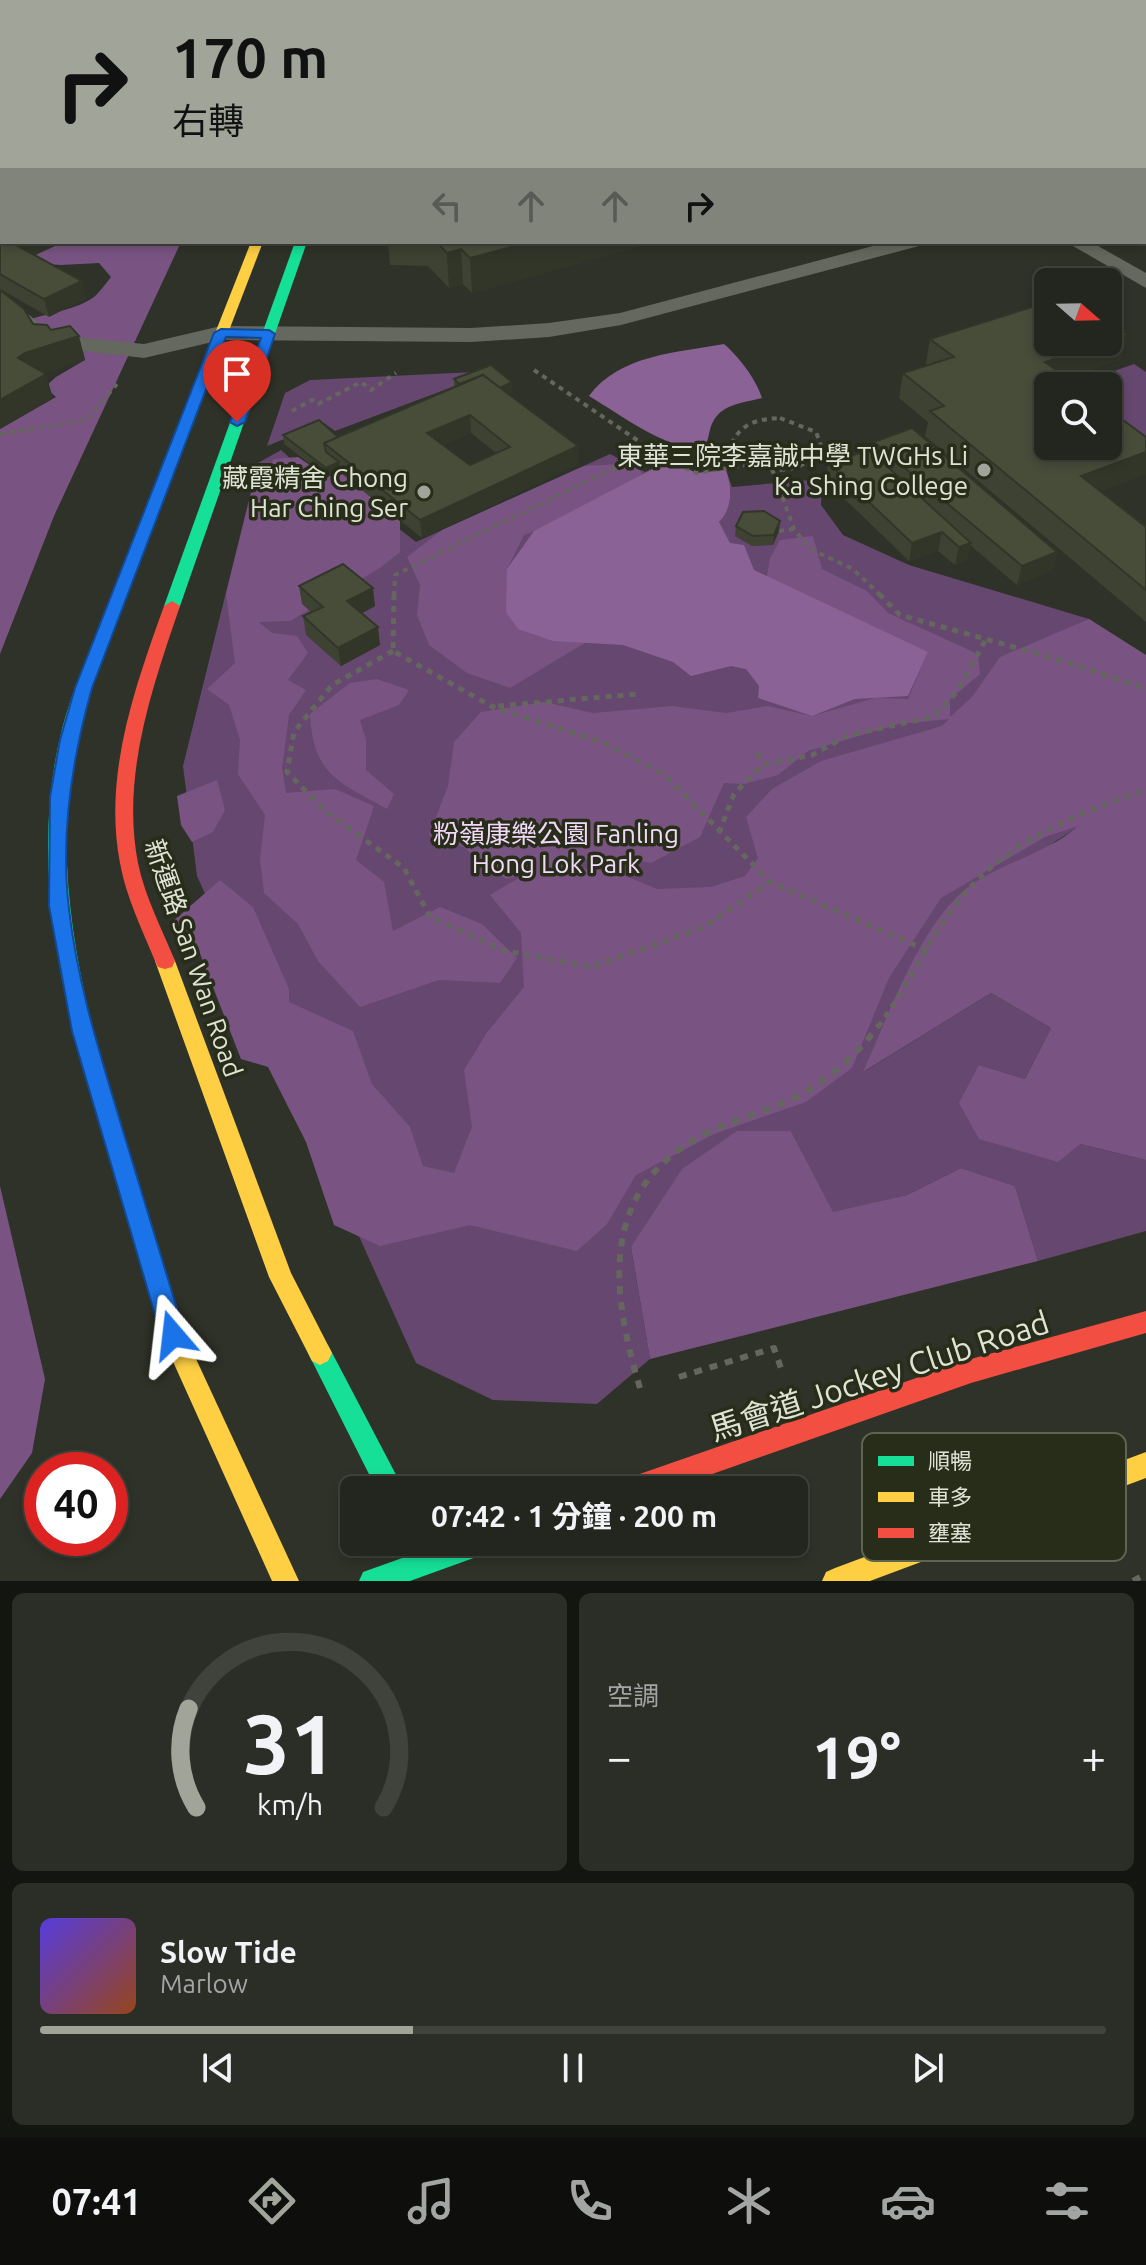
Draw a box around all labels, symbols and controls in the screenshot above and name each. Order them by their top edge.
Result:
text: 170 m [172,26,328,89]
icon: right [40,32,144,136]
text: 右轉 [172,100,244,141]
icon: left [425,184,469,228]
icon: ahead [509,184,553,228]
icon: ahead [593,184,637,228]
icon: right [677,184,721,228]
north arrow [1034,268,1122,356]
map controls [1034,268,1122,460]
pin [203,340,271,422]
icon: arrive [215,352,259,396]
button: search [1034,372,1122,460]
place label: 東華三院李嘉誠中學 TWGHs Li Ka Shing College [617,441,968,500]
marker: 東華三院李嘉誠中學 TWGHs Li Ka Shing College [975,461,993,479]
place label: 藏霞精舍 Chong Har Ching Ser [222,463,408,522]
marker: 藏霞精舍 Chong Har Ching Ser [415,483,433,501]
park label: 粉嶺康樂公園 Fanling Hong Lok Park [433,819,679,878]
street label: 新運路 San Wan Road [140,835,248,1081]
position arrow [131,1293,215,1377]
street label: 馬會道 Jockey Club Road [705,1303,1053,1447]
legend [862,1433,1126,1561]
text: 順暢 [928,1448,972,1473]
speed limit sign: 40 [24,1452,128,1556]
text: 車多 [928,1484,972,1509]
text: 07:42 · 1 分鐘 · 200 m [431,1499,717,1533]
text: 壅塞 [928,1520,972,1545]
text: 空調 [607,1681,659,1710]
text: 31 [243,1696,336,1790]
text: 19° [812,1723,901,1790]
text: − [607,1732,632,1781]
text: + [1081,1732,1106,1781]
text: km/h [257,1788,323,1820]
text: Slow Tide [160,1935,297,1969]
text: Marlow [160,1969,248,1998]
icon: previous [196,2046,240,2090]
icon: pause [551,2046,595,2090]
icon: next [906,2046,950,2090]
icon: directions [244,2173,300,2229]
icon: music [403,2173,459,2229]
icon: phone [562,2173,618,2229]
icon: climate [721,2173,777,2229]
icon: car [880,2173,936,2229]
icon: filters [1039,2173,1095,2229]
text: 07:41 [51,2181,142,2222]

